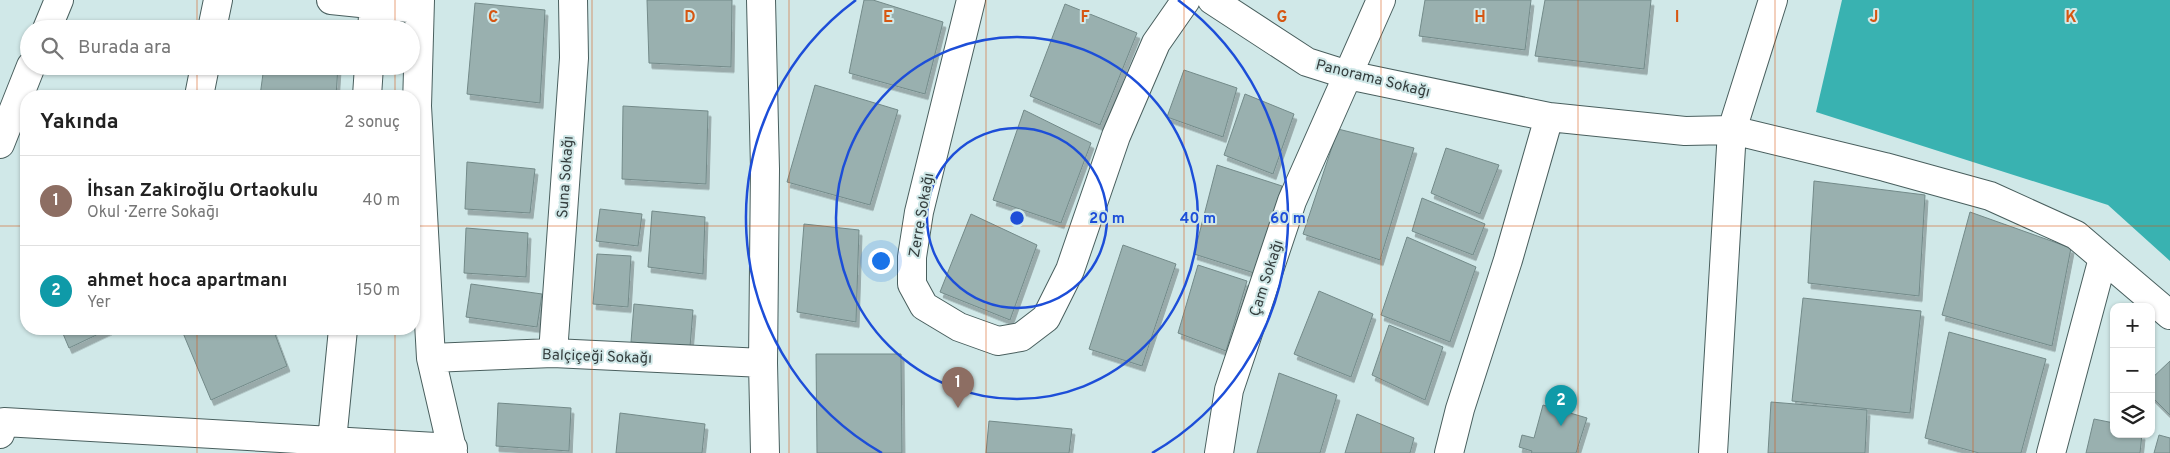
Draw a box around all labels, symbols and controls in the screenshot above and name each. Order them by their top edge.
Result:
text: C [488,8,498,28]
text: D [684,8,696,28]
text: E [883,8,893,28]
text: F [1080,8,1090,28]
text: G [1277,8,1287,28]
text: H [1474,8,1486,28]
text: I [1675,8,1679,28]
text: J [1870,8,1878,28]
text: K [2065,8,2077,28]
search box [20,20,420,75]
icon: search [38,34,66,62]
text: Burada ara [78,36,171,60]
street label: Panorama Sokağı [1314,56,1432,103]
text: Yakında [40,109,119,136]
text: 2 sonuç [344,113,400,133]
street label: Suna Sokağı [554,135,579,219]
street label: Zerre Sokağı [906,171,939,259]
text: İhsan Zakiroğlu Ortaokulu [87,179,318,203]
text: 1 [53,191,59,211]
text: 40 m [362,191,400,211]
text: Okul · Zerre Sokağı [87,203,219,223]
centre of rings [1008,209,1026,227]
text: 20 m [1089,210,1125,229]
text: 40 m [1180,210,1216,229]
text: 60 m [1270,210,1306,229]
street label: Çam Sokağı [1246,238,1289,319]
your location [868,248,894,274]
text: ahmet hoca apartmanı [87,269,287,293]
text: 2 [51,281,61,301]
text: 150 m [357,281,400,301]
text: Yer [87,293,111,313]
map controls [2110,303,2155,438]
button: + [2110,303,2155,348]
street label: Balçiçeği Sokağı [542,346,652,369]
button: − [2110,348,2155,393]
pin: 1 [942,367,974,408]
pin: 2 [1545,385,1577,426]
button: layers [2110,393,2155,438]

